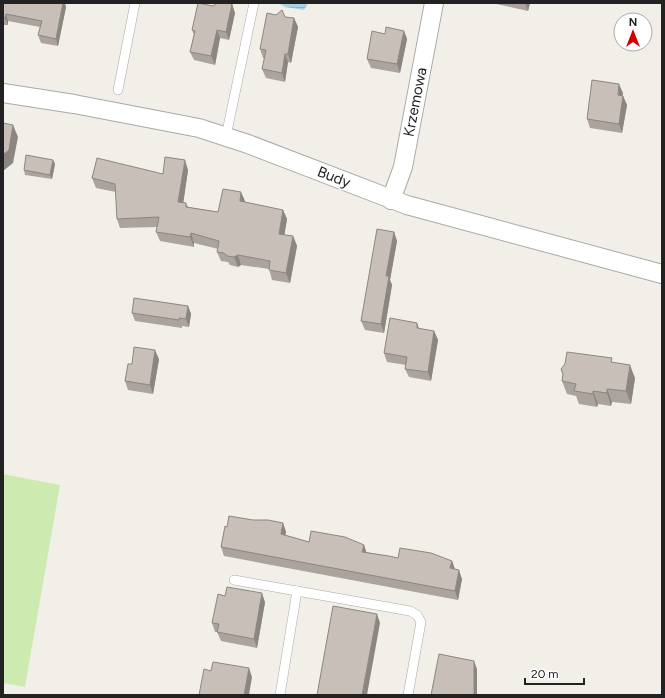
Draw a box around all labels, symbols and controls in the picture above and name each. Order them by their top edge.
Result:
north arrow [613,12,653,52]
text: N [629,16,637,29]
street label: Krzemowa [399,66,431,138]
street label: Budy [315,162,353,192]
scale bar [525,660,584,686]
text: 20 m [531,667,559,681]

